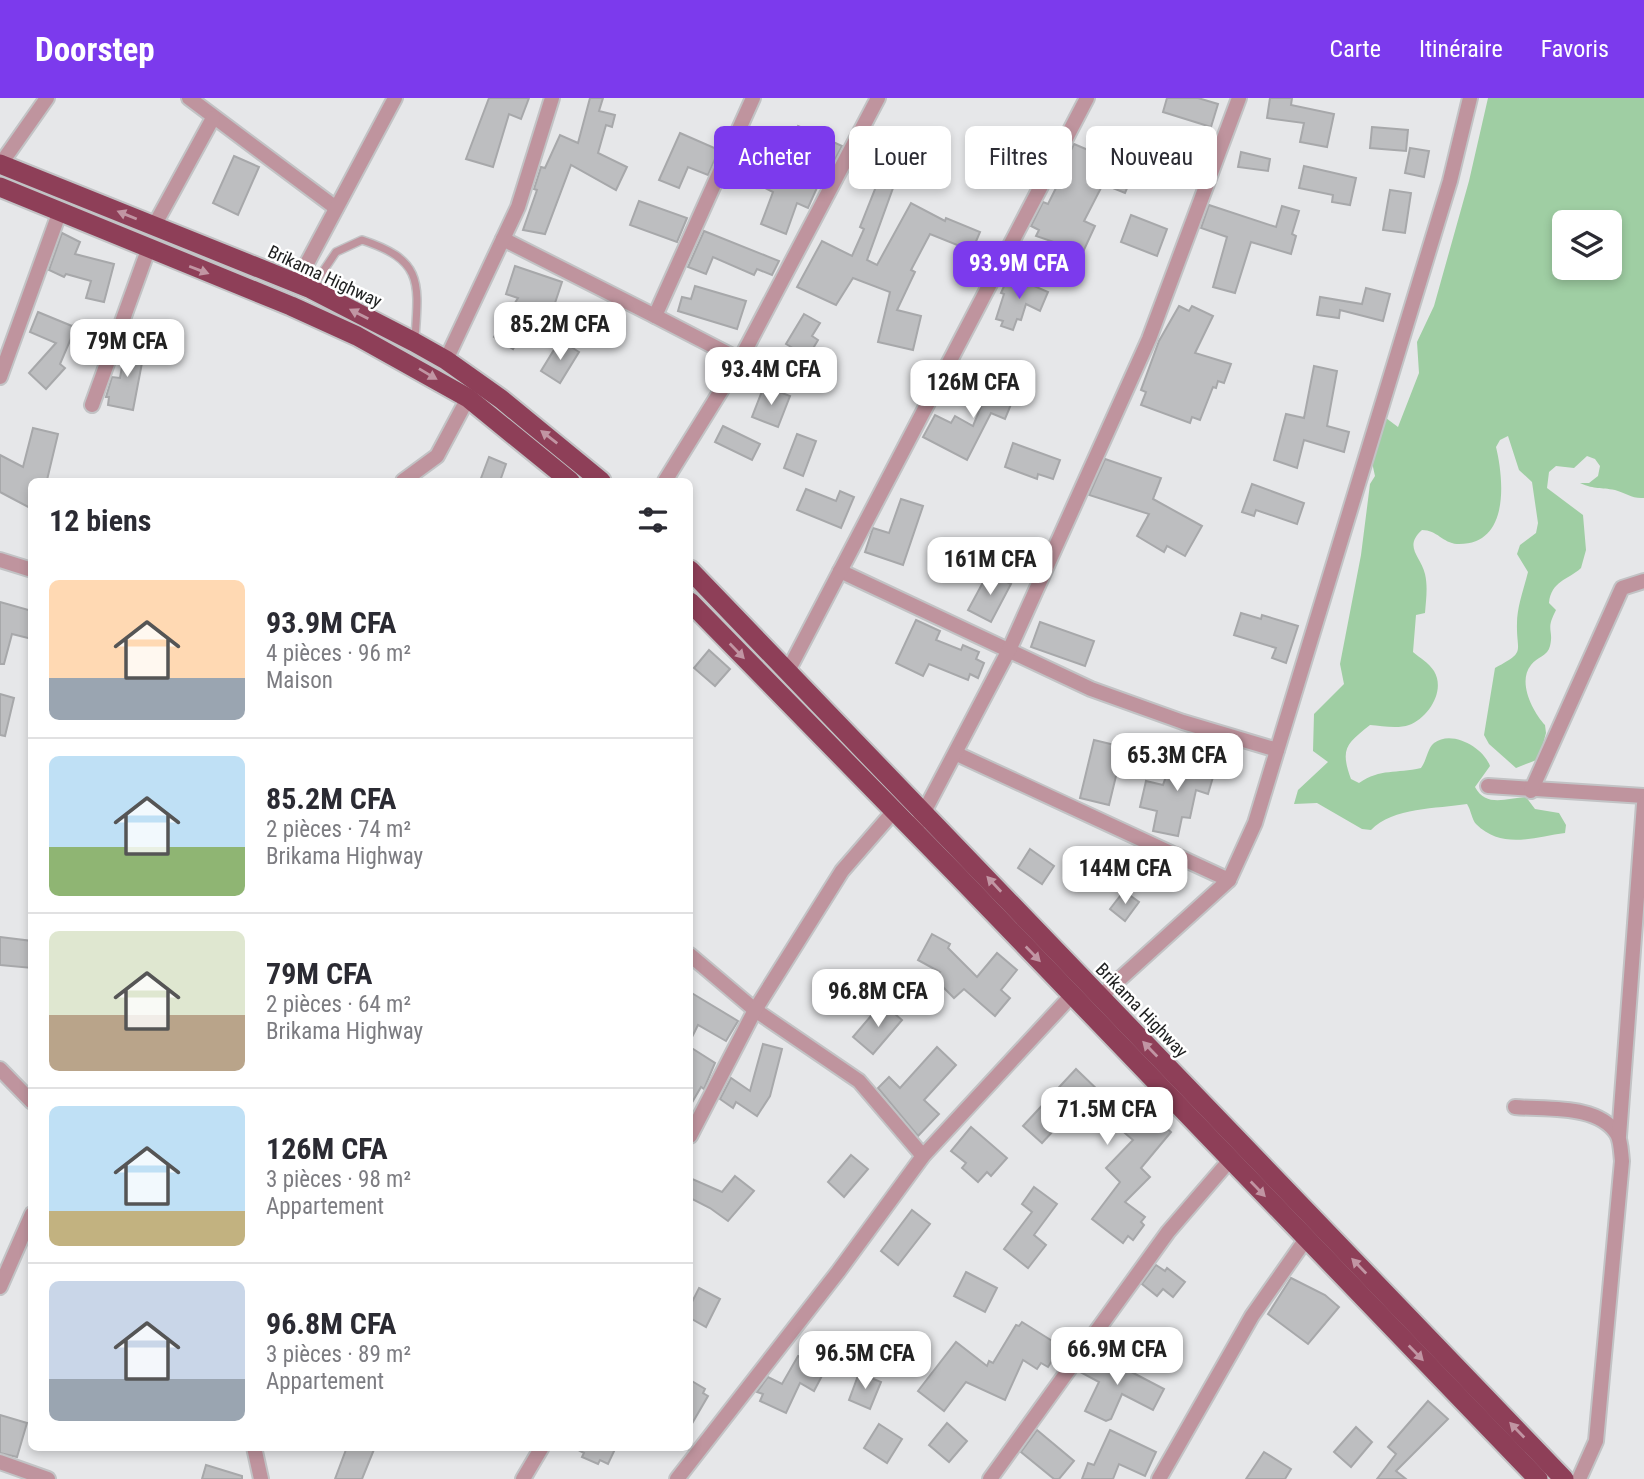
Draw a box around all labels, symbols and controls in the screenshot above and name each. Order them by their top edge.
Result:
text: Doorstep [35,30,155,69]
text: Carte [1330,35,1381,63]
text: Itinéraire [1419,35,1503,63]
text: Favoris [1541,35,1609,63]
chip: Acheter [714,126,835,189]
chip: Louer [849,126,951,189]
chip: Filtres [965,126,1072,189]
chip: Nouveau [1086,126,1217,189]
one-way arrow [116,210,137,221]
map controls [1552,210,1622,280]
button: layers [1552,210,1622,280]
street label: Brikama Highway [265,240,386,312]
pin: 93.9M CFA [939,242,1099,301]
text: 93.9M CFA [969,250,1069,277]
one-way arrow [188,264,209,275]
pin: 85.2M CFA [480,302,640,362]
one-way arrow [349,308,369,319]
text: 85.2M CFA [510,311,610,338]
pin: 79M CFA [62,320,192,379]
text: 79M CFA [86,328,168,355]
pin: 93.4M CFA [691,348,851,407]
text: 93.4M CFA [721,356,821,383]
pin: 126M CFA [901,360,1045,420]
one-way arrow [418,368,437,380]
text: 126M CFA [926,369,1020,396]
one-way arrow [540,431,558,445]
icon: filters [634,501,672,539]
text: 12 biens [49,503,151,538]
pin: 161M CFA [918,538,1062,597]
text: 161M CFA [943,546,1037,573]
text: 93.9M CFA [266,605,396,640]
icon: home [105,608,189,692]
text: 4 pièces · 96 m² [266,640,411,667]
one-way arrow [729,642,745,659]
text: Maison [266,667,333,694]
pin: 65.3M CFA [1097,734,1257,793]
text: 65.3M CFA [1127,742,1227,769]
text: 85.2M CFA [266,781,396,816]
icon: home [105,784,189,868]
text: 2 pièces · 74 m² [266,816,411,843]
text: Brikama Highway [266,843,423,870]
pin: 144M CFA [1053,846,1197,906]
text: 144M CFA [1078,855,1172,882]
one-way arrow [986,876,1002,893]
one-way arrow [1024,946,1041,963]
text: 79M CFA [266,956,372,991]
street label: Brikama Highway [1092,958,1193,1062]
icon: home [105,959,189,1043]
pin: 96.8M CFA [798,970,958,1029]
text: 96.8M CFA [828,978,928,1005]
text: 2 pièces · 64 m² [266,991,411,1018]
text: Brikama Highway [266,1018,423,1045]
one-way arrow [1143,1041,1159,1058]
pin: 71.5M CFA [1027,1088,1187,1147]
text: 71.5M CFA [1057,1096,1157,1123]
text: 126M CFA [266,1131,388,1166]
icon: home [105,1134,189,1218]
text: 3 pièces · 98 m² [266,1166,411,1193]
one-way arrow [1250,1180,1266,1197]
text: Appartement [266,1193,384,1220]
one-way arrow [1352,1258,1368,1275]
text: 96.8M CFA [266,1306,396,1341]
icon: home [105,1309,189,1393]
pin: 66.9M CFA [1037,1328,1197,1387]
pin: 96.5M CFA [785,1332,945,1391]
text: 66.9M CFA [1067,1336,1167,1363]
text: 96.5M CFA [815,1340,915,1367]
text: 3 pièces · 89 m² [266,1341,411,1368]
one-way arrow [1408,1344,1424,1361]
text: Appartement [266,1368,384,1395]
one-way arrow [1510,1422,1526,1439]

